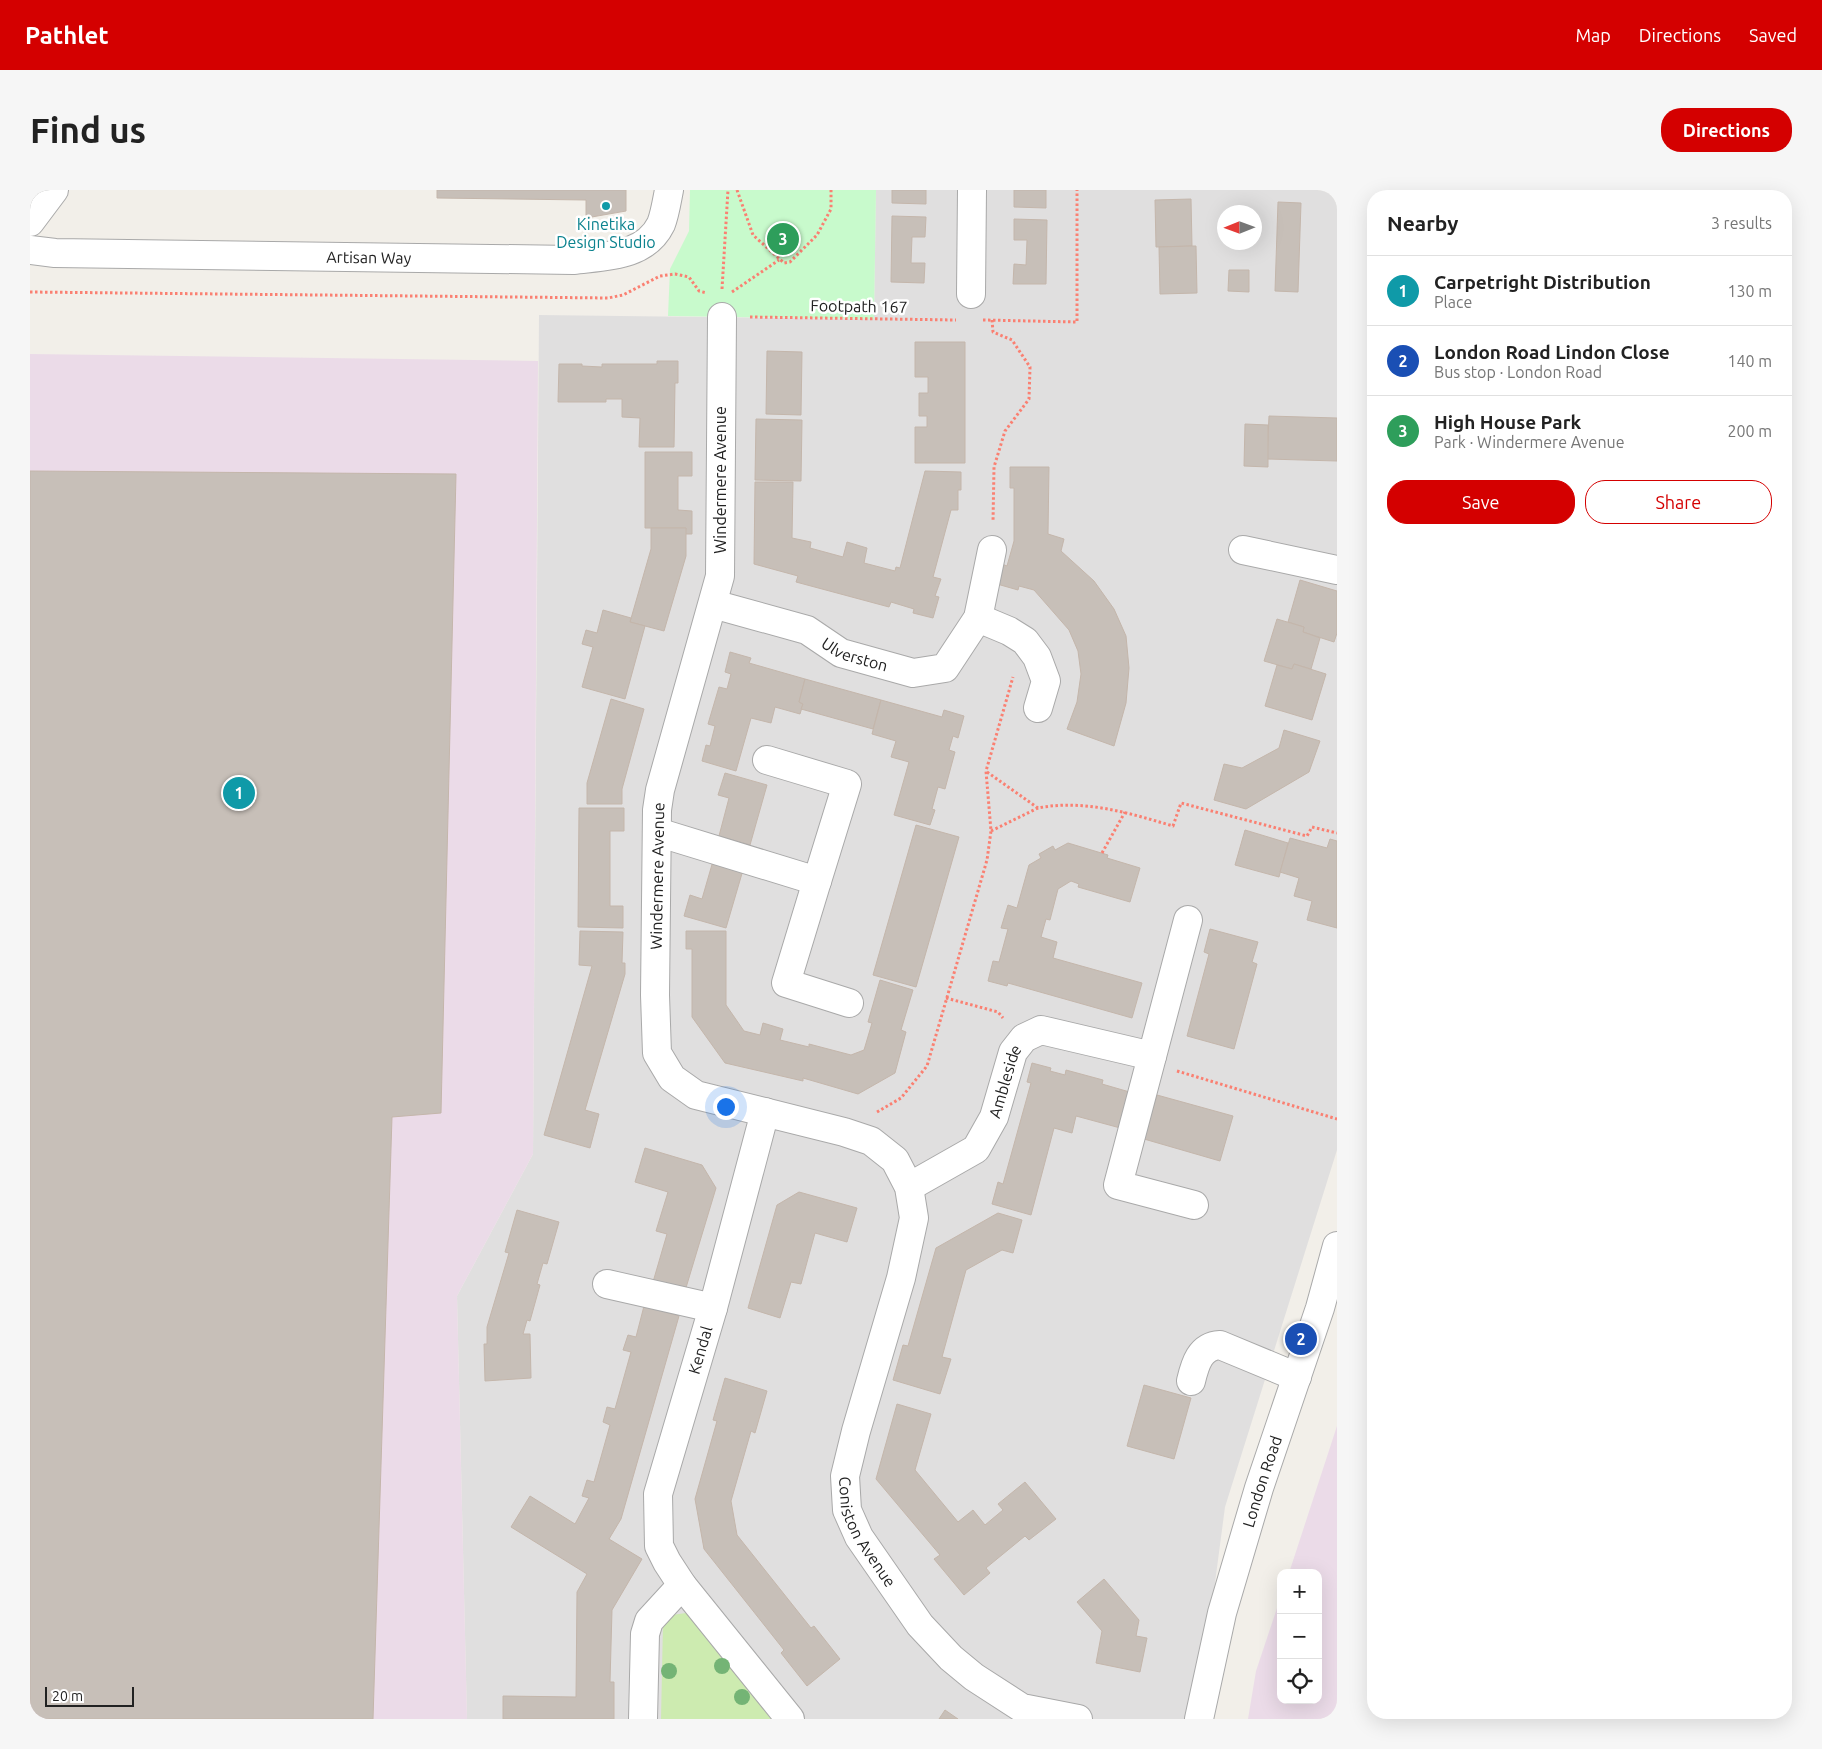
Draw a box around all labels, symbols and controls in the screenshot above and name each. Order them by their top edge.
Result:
text: Pathlet [25,22,109,49]
text: Map [1575,25,1611,45]
text: Directions [1639,25,1721,45]
text: Saved [1749,25,1797,45]
button: Directions [1661,108,1792,152]
text: Find us [30,110,146,150]
marker: Kinetika Design Studio [600,200,612,212]
north arrow [1217,205,1262,250]
text: Nearby [1387,211,1458,235]
text: 3 results [1711,214,1772,232]
place label: Kinetika Design Studio [556,215,656,251]
pin: 3 [767,220,799,258]
street label: Artisan Way [326,248,412,267]
text: Carpetright Distribution [1434,271,1651,293]
text: 1 [1398,282,1408,300]
text: 130 m [1727,282,1772,300]
text: Place [1434,293,1472,311]
street label: Footpath 167 [810,296,908,316]
text: London Road Lindon Close [1434,341,1670,363]
text: 2 [1398,352,1408,370]
text: 140 m [1727,352,1772,370]
text: Bus stop · London Road [1434,363,1602,381]
street label: Windermere Avenue [711,406,729,554]
text: High House Park [1434,411,1581,433]
text: 3 [1398,422,1408,440]
text: 200 m [1727,422,1772,440]
text: Park · Windermere Avenue [1434,433,1625,451]
button: Save [1387,480,1575,524]
button: Share [1585,480,1772,524]
street label: Ulverston [818,634,890,675]
pin: 1 [223,774,255,812]
street label: Windermere Avenue [647,802,667,950]
street label: Ambleside [985,1041,1025,1120]
your location [713,1094,739,1120]
pin: 2 [1285,1320,1317,1358]
street label: Kendal [685,1324,715,1376]
street label: London Road [1239,1433,1285,1529]
street label: Coniston Avenue [836,1476,900,1590]
map controls [1277,1569,1322,1704]
button: + [1277,1569,1322,1614]
button: − [1277,1614,1322,1659]
button: locate [1277,1659,1322,1704]
scale bar [45,1684,134,1707]
text: 20 m [52,1688,83,1704]

